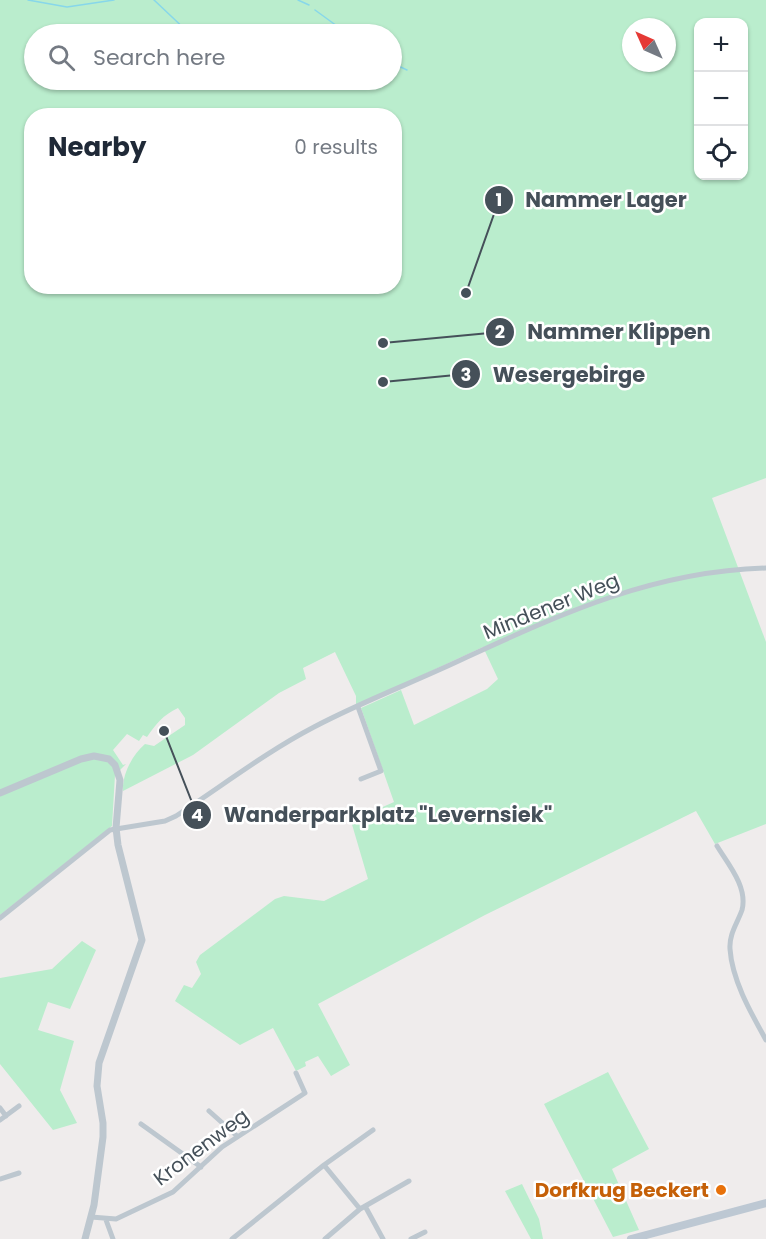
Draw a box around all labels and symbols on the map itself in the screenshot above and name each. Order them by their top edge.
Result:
north arrow [622,18,676,72]
callout: Nammer Lager [484,180,699,219]
text: Nammer Lager [525,185,687,214]
text: 1 [496,187,502,212]
callout: Nammer Klippen [485,312,722,351]
text: Nammer Klippen [527,317,711,346]
text: 2 [495,319,505,344]
callout: Wesergebirge [451,355,657,394]
text: Wesergebirge [493,360,645,389]
text: 3 [461,362,471,387]
street label: Mindener Weg [479,566,623,646]
callout: Wanderparkplatz "Levernsiek" [182,795,564,834]
text: Wanderparkplatz "Levernsiek" [224,800,552,829]
text: 4 [191,802,203,827]
street label: Kronenweg [148,1102,254,1192]
place label: Dorfkrug Beckert [535,1176,709,1204]
marker: Dorfkrug Beckert [714,1183,728,1197]

